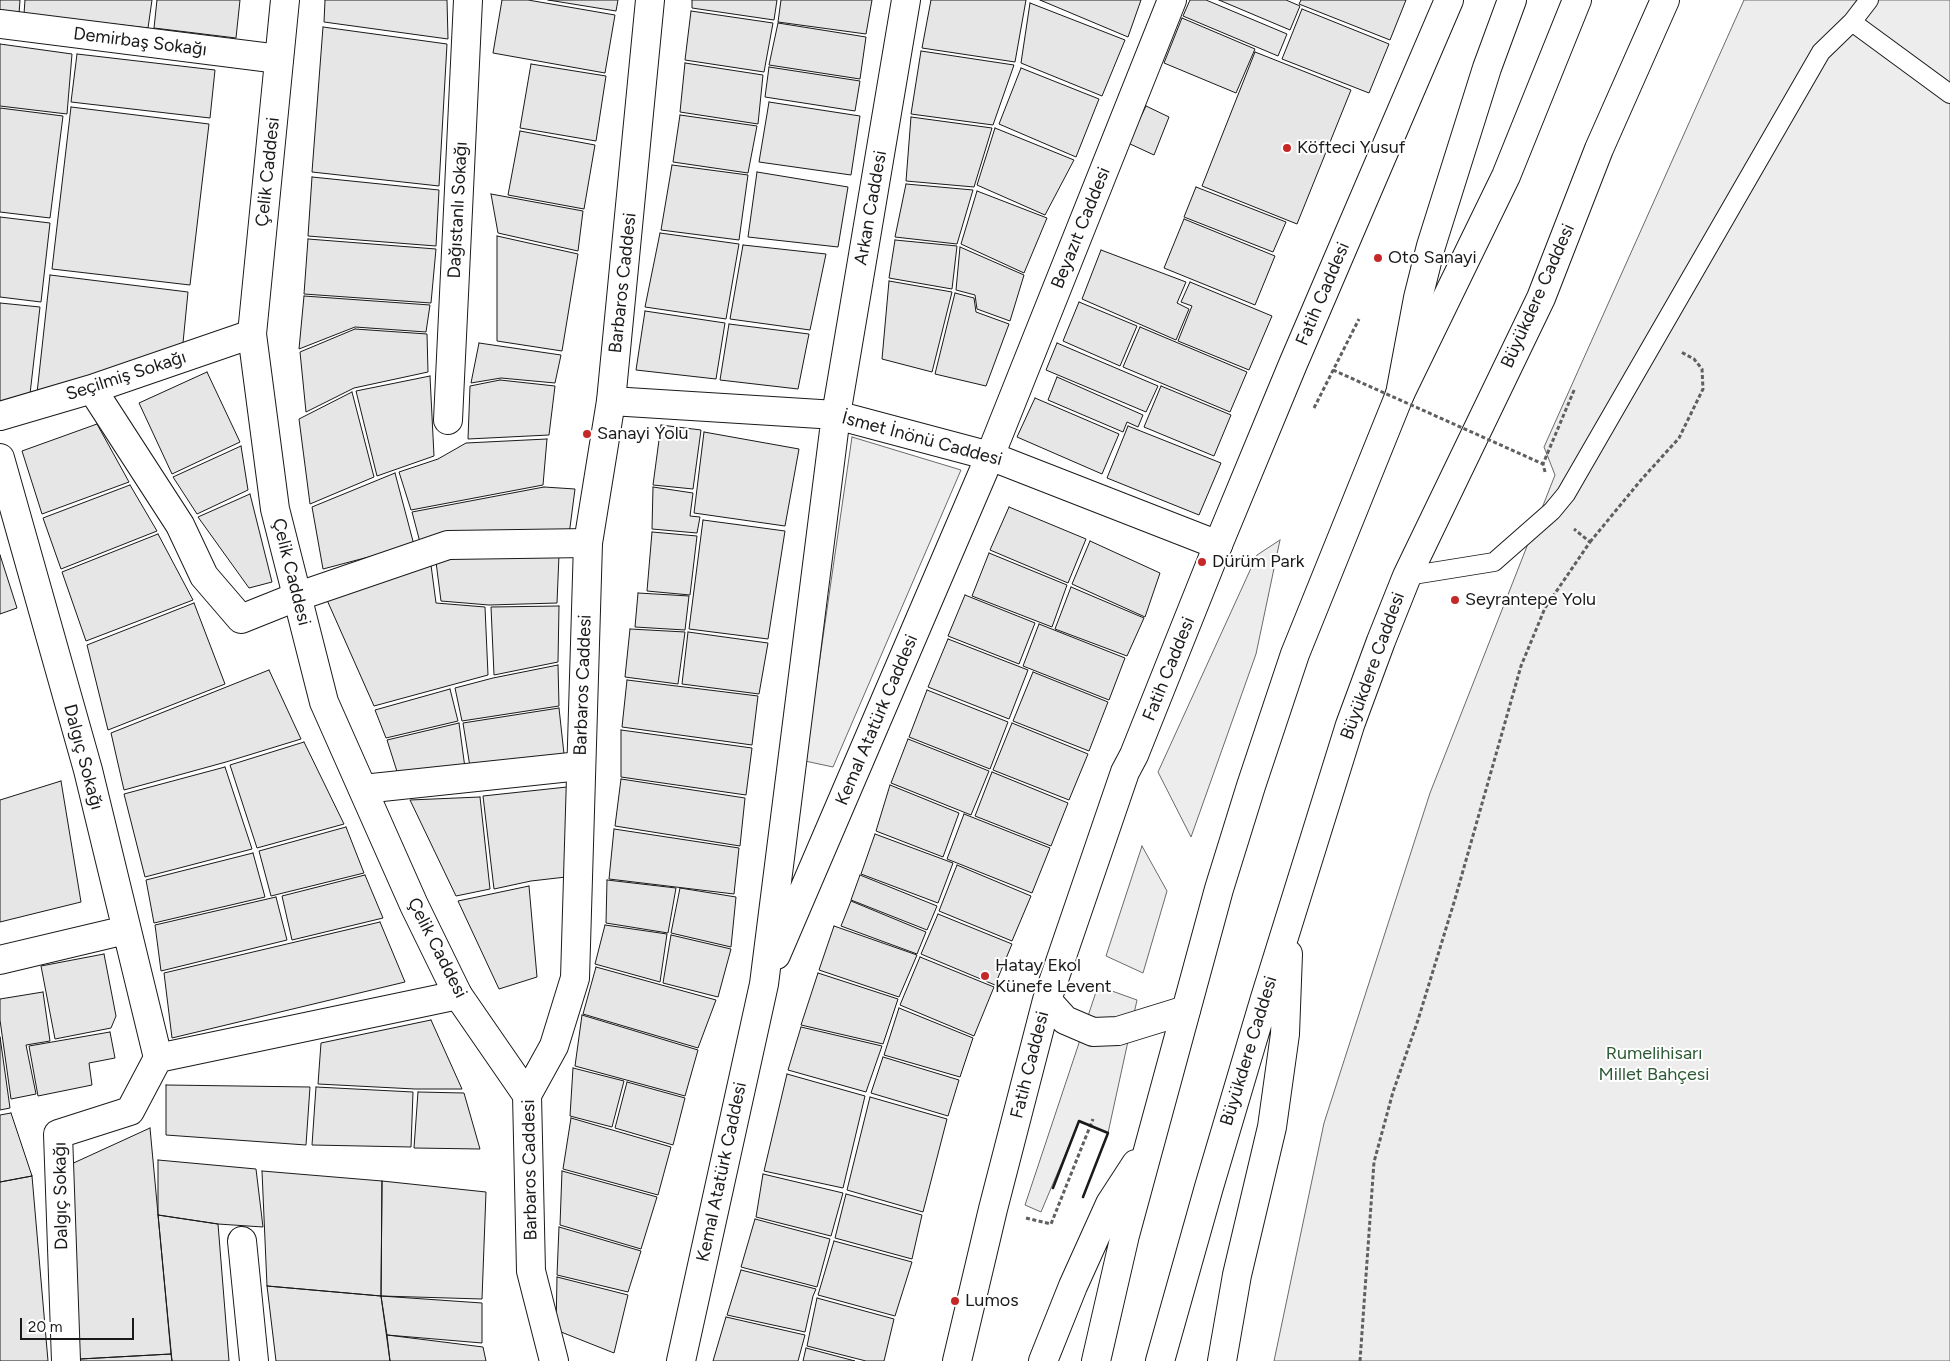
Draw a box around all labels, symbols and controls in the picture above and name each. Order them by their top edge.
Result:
street label: Demirbaş Sokağı [72,23,208,61]
street label: Çelik Caddesi [252,116,284,228]
place label: Köfteci Yusuf [1297,137,1405,159]
street label: Dağıstanlı Sokağı [444,141,472,279]
marker: Köfteci Yusuf [1281,142,1293,154]
street label: Arkan Caddesi [850,149,892,267]
street label: Beyazıt Caddesi [1047,164,1115,292]
street label: Barbaros Caddesi [605,212,641,354]
street label: Büyükdere Caddesi [1497,221,1579,371]
street label: Fatih Caddesi [1292,239,1354,349]
place label: Oto Sanayi [1388,247,1477,269]
marker: Oto Sanayi [1372,252,1384,264]
street label: Seçilmiş Sokağı [63,346,189,406]
street label: İsmet İnönü Caddesi [839,407,1005,471]
place label: Sanayi Yolu [597,423,689,445]
marker: Sanayi Yolu [581,428,593,440]
street label: Çelik Caddesi [267,516,315,628]
place label: Dürüm Park [1212,551,1305,573]
marker: Dürüm Park [1196,556,1208,568]
street label: Büyükdere Caddesi [1336,589,1410,743]
place label: Seyrantepe Yolu [1465,589,1596,611]
marker: Seyrantepe Yolu [1449,594,1461,606]
street label: Barbaros Caddesi [570,614,596,756]
street label: Fatih Caddesi [1138,614,1200,724]
street label: Kemal Atatürk Caddesi [831,631,923,809]
street label: Dalgıç Sokağı [59,702,107,812]
street label: Çelik Caddesi [402,894,472,1002]
place label: Hatay Ekol Künefe Levent [995,955,1111,998]
marker: Hatay Ekol Künefe Levent [979,970,991,982]
street label: Büyükdere Caddesi [1216,974,1282,1128]
street label: Fatih Caddesi [1006,1009,1054,1121]
park label: Rumelihisarı Millet Bahçesi [1599,1043,1709,1086]
street label: Kemal Atatürk Caddesi [692,1080,752,1264]
street label: Barbaros Caddesi [518,1099,542,1241]
street label: Dalgıç Sokağı [49,1142,73,1250]
place label: Lumos [965,1290,1019,1312]
marker: Lumos [949,1295,961,1307]
scale bar [22,1308,136,1340]
text: 20 m [28,1318,62,1336]

